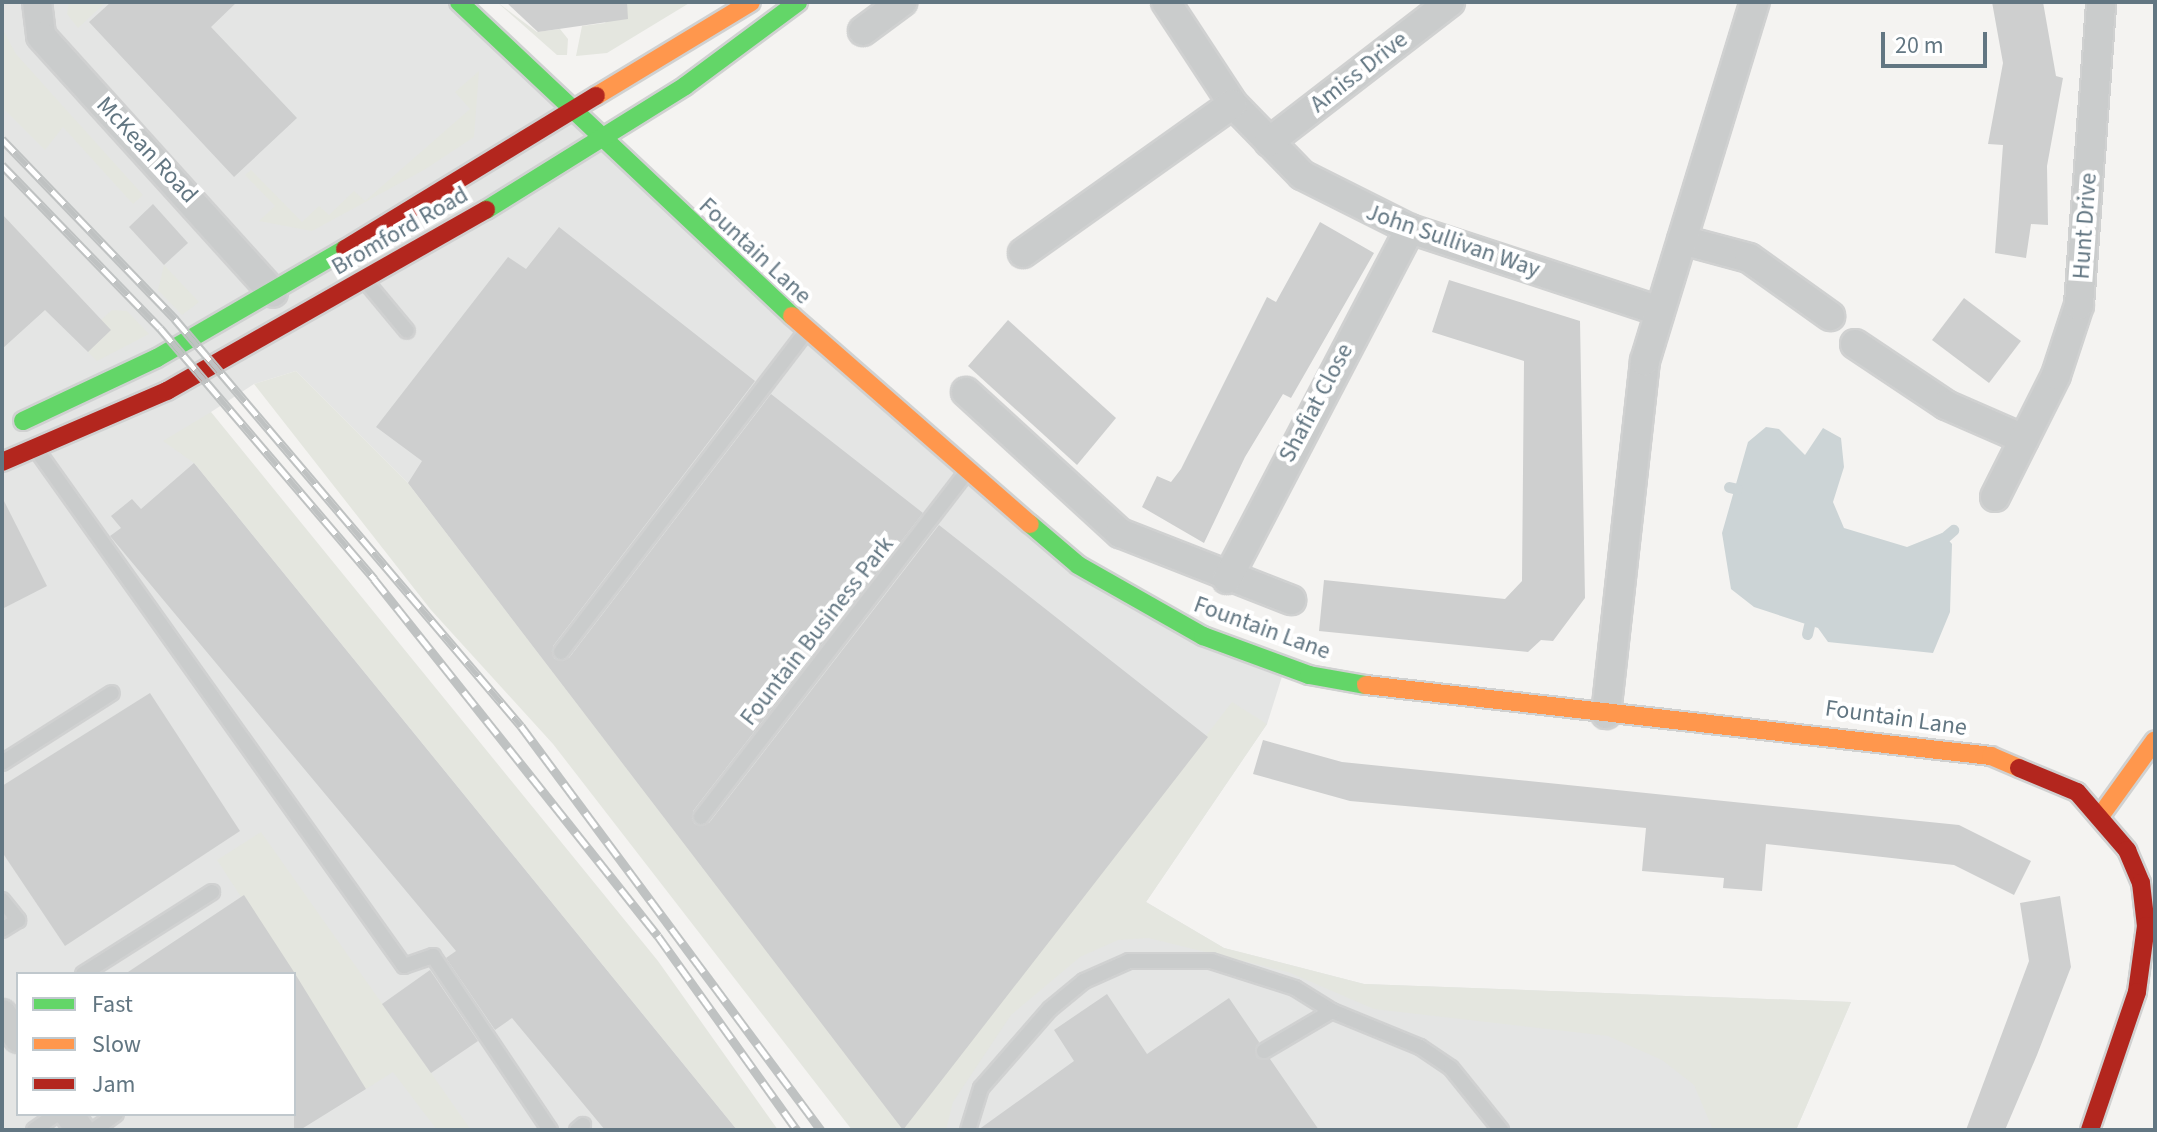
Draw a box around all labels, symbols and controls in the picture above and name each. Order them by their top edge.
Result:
scale bar [1885,16,1991,66]
street label: Amiss Drive [1305,25,1413,119]
text: 20 m [1895,28,1944,63]
street label: McKean Road [90,91,204,209]
street label: Hunt Drive [2067,172,2103,280]
street label: Bromford Road [327,180,473,282]
street label: Fountain Lane [693,192,817,310]
street label: John Sullivan Way [1362,198,1544,284]
street label: Shafiat Close [1273,339,1359,467]
street label: Fountain Business Park [734,531,900,731]
street label: Fountain Lane [1190,590,1334,666]
street label: Fountain Lane [1823,694,1969,742]
legend [16,972,296,1116]
text: Fast [92,987,133,1022]
text: Slow [92,1027,141,1062]
text: Jam [92,1067,136,1102]

